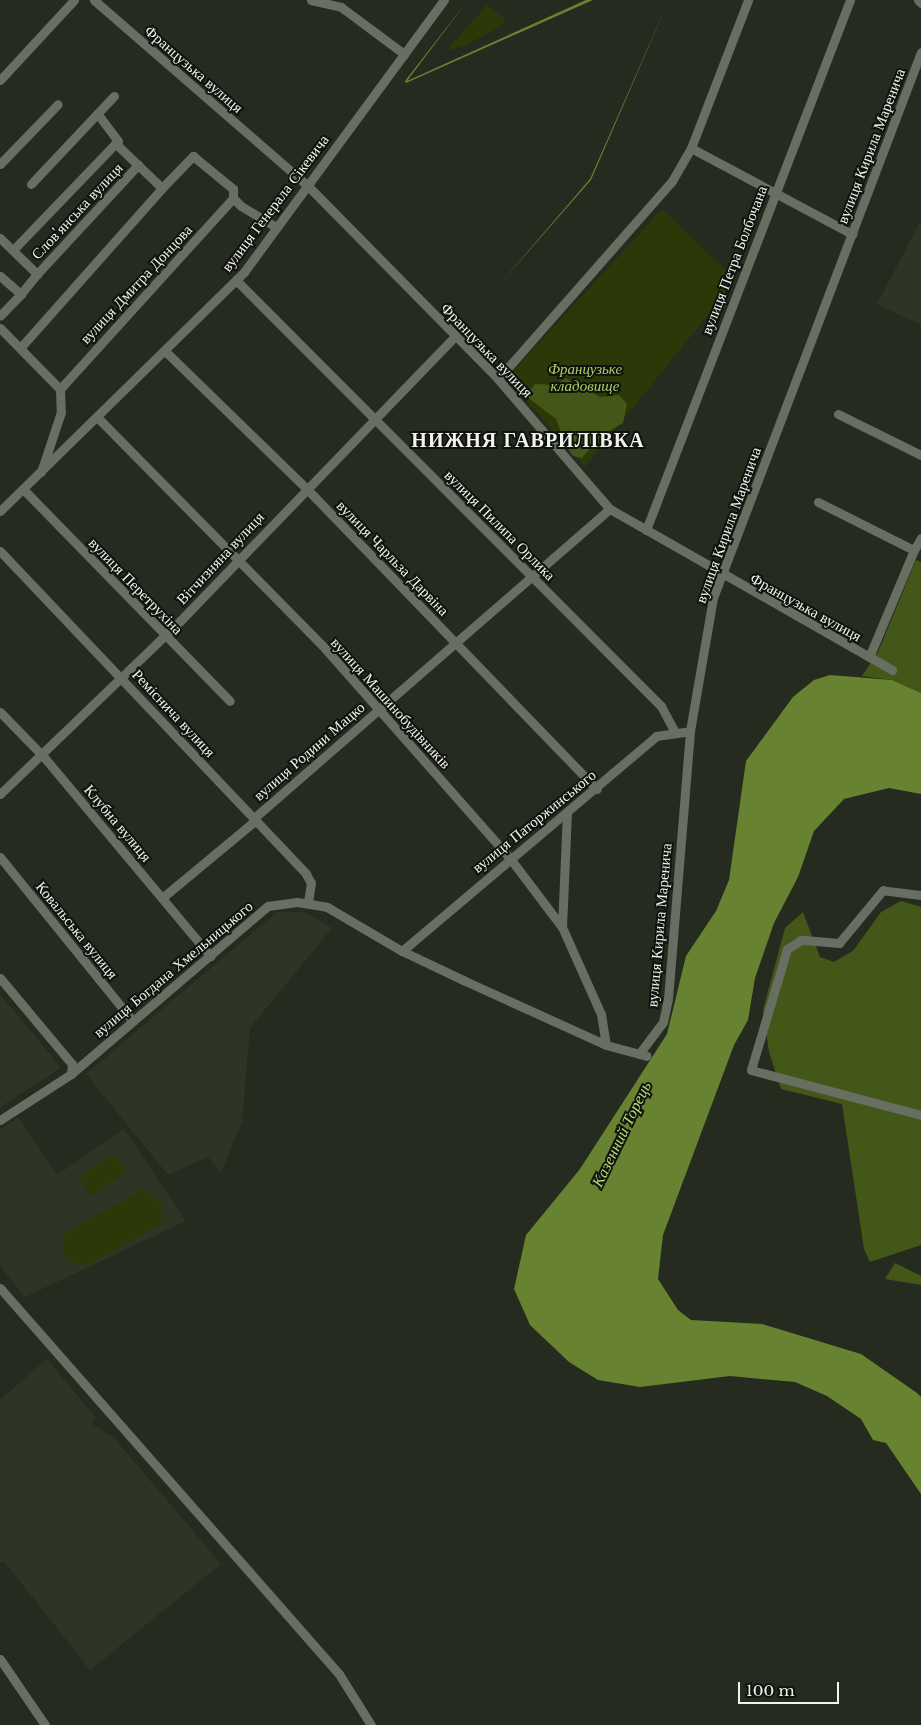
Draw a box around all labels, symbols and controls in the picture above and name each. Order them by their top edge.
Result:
street label: Французька вулиця [141,21,247,117]
street label: вулиця Кирила Маренича [833,66,909,226]
street label: вулиця Генерала Сікевича [218,131,332,275]
street label: Слов'янська вулиця [28,159,126,263]
street label: вулиця Петра Болбочана [697,183,771,337]
street label: вулиця Дмитра Донцова [76,221,196,347]
street label: Французька вулиця [437,299,537,401]
park label: Французьке кладовище [548,359,622,394]
district label: НИЖНЯ ГАВРИЛІВКА [409,428,647,452]
street label: вулиця Кирила Маренича [691,445,765,605]
street label: вулиця Пилипа Орлика [441,466,559,584]
street label: вулиця Чарльза Дарвіна [333,497,453,619]
street label: Вітчизняна вулиця [173,508,267,608]
street label: вулиця Перетрухіна [85,534,187,638]
street label: Французька вулиця [747,569,865,645]
street label: вулиця Машинобудівників [327,634,455,772]
street label: Реміснича вулиця [129,665,219,761]
street label: вулиця Родини Мацко [250,698,368,804]
street label: вулиця Паторжинського [469,766,599,876]
street label: Клубна вулиця [80,781,156,865]
street label: вулиця Кирила Маренича [643,842,675,1008]
street label: Ковальська вулиця [32,878,122,982]
street label: вулиця Богдана Хмельницького [90,897,256,1041]
water label: Казенний Торець [587,1078,655,1190]
scale bar [741,1672,842,1704]
text: 100 m [746,1681,795,1700]

